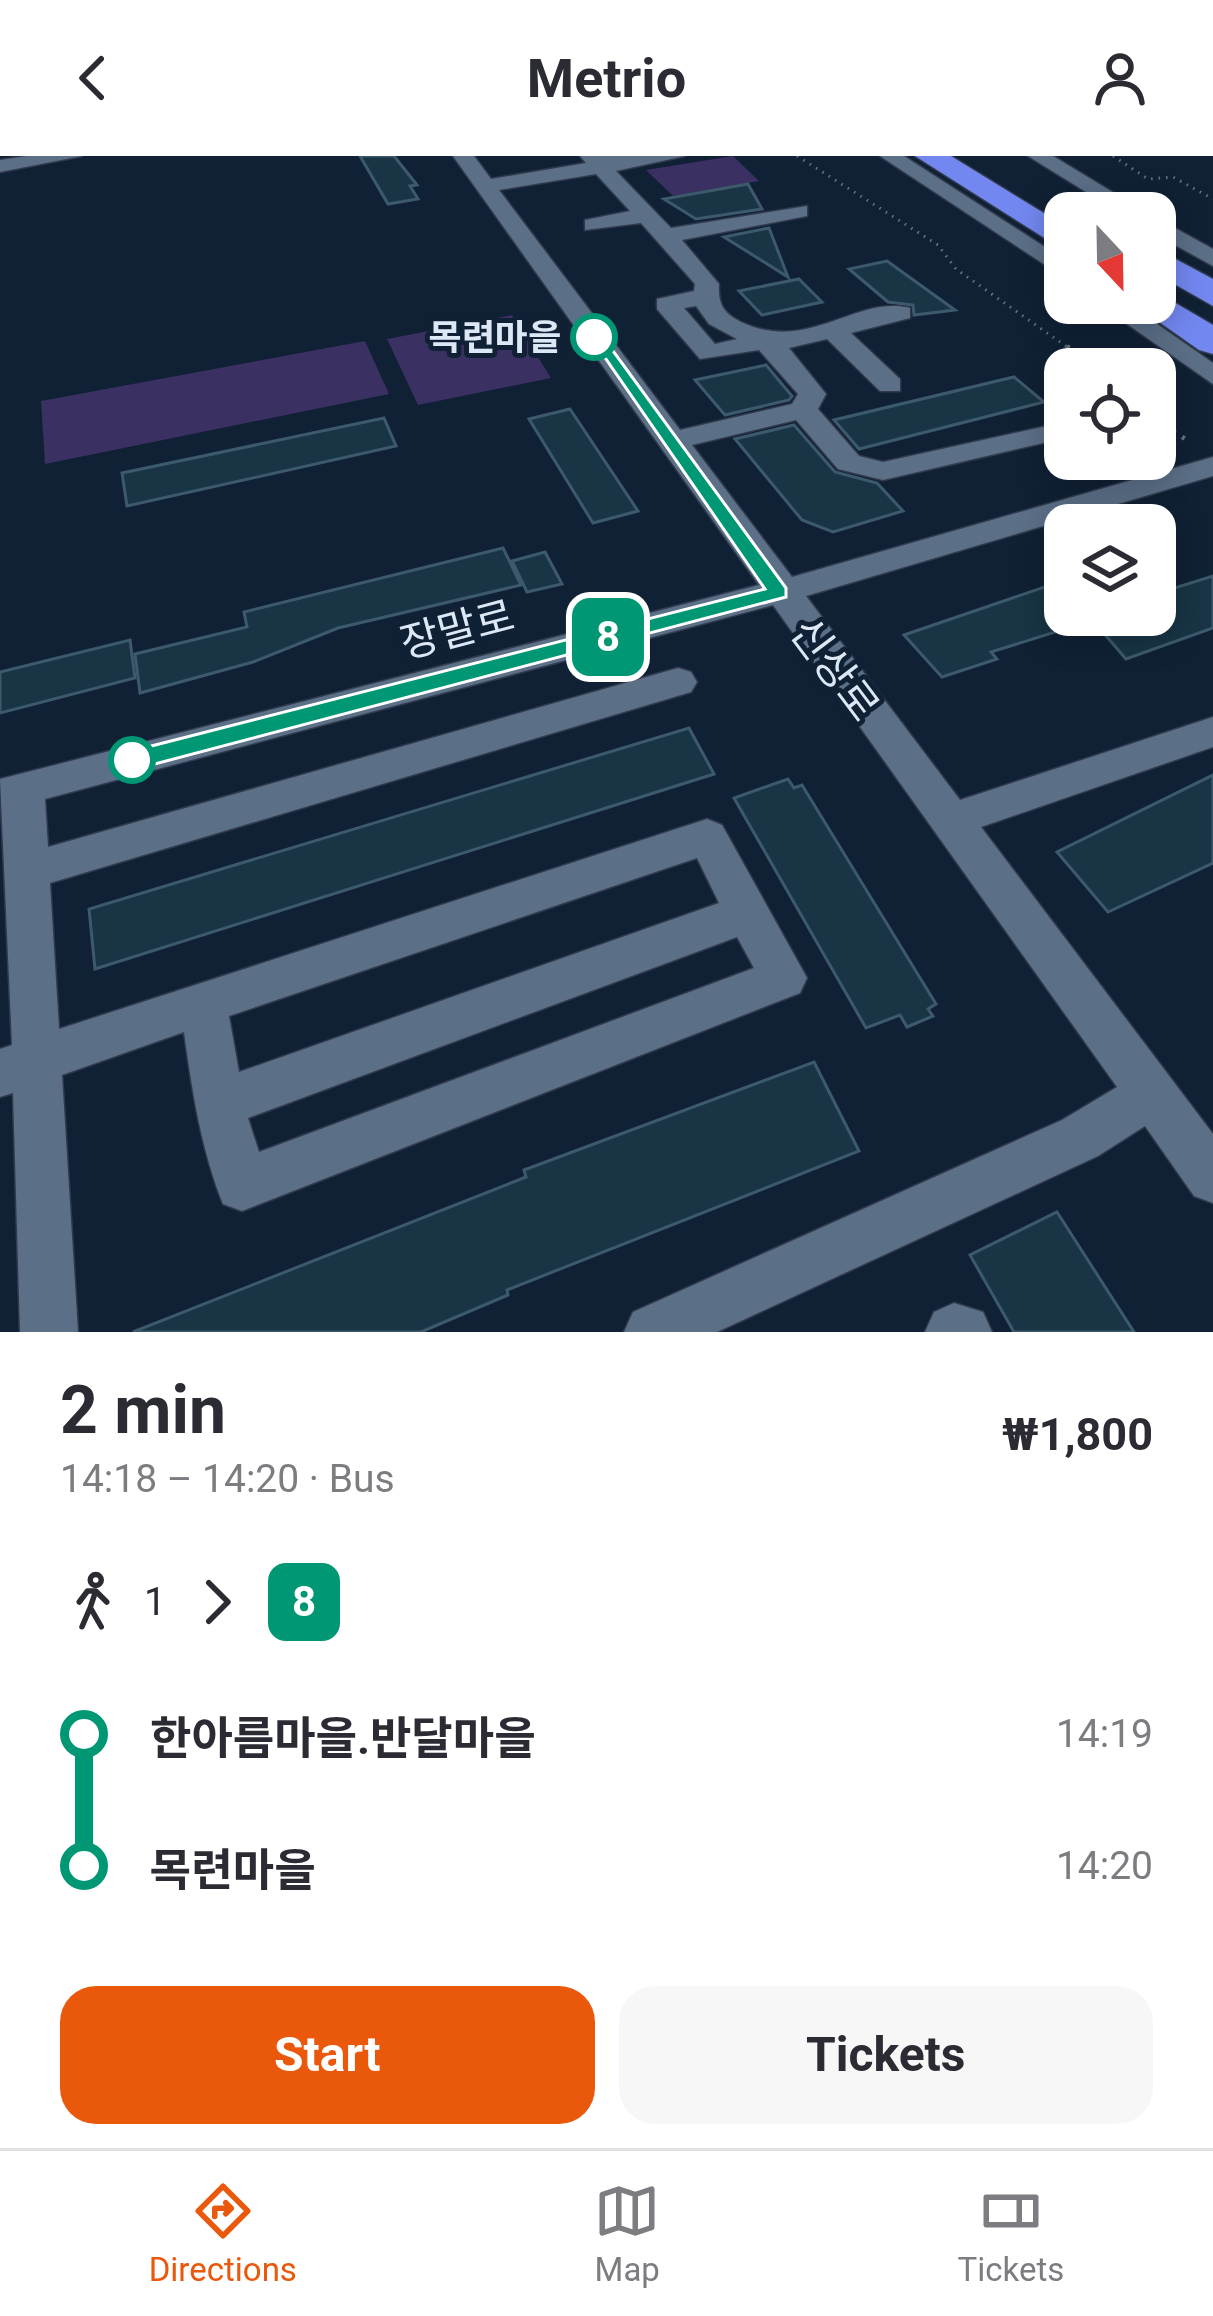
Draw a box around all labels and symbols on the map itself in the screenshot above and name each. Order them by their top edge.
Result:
north arrow [1044,192,1176,324]
marker: 목련마을 [572,315,616,359]
place label: 목련마을 [429,317,561,359]
street label: 장말로 [395,591,519,668]
line badge: 8 [569,598,647,676]
street label: 신상로 [780,608,889,730]
unlabelled marker [110,738,154,782]

